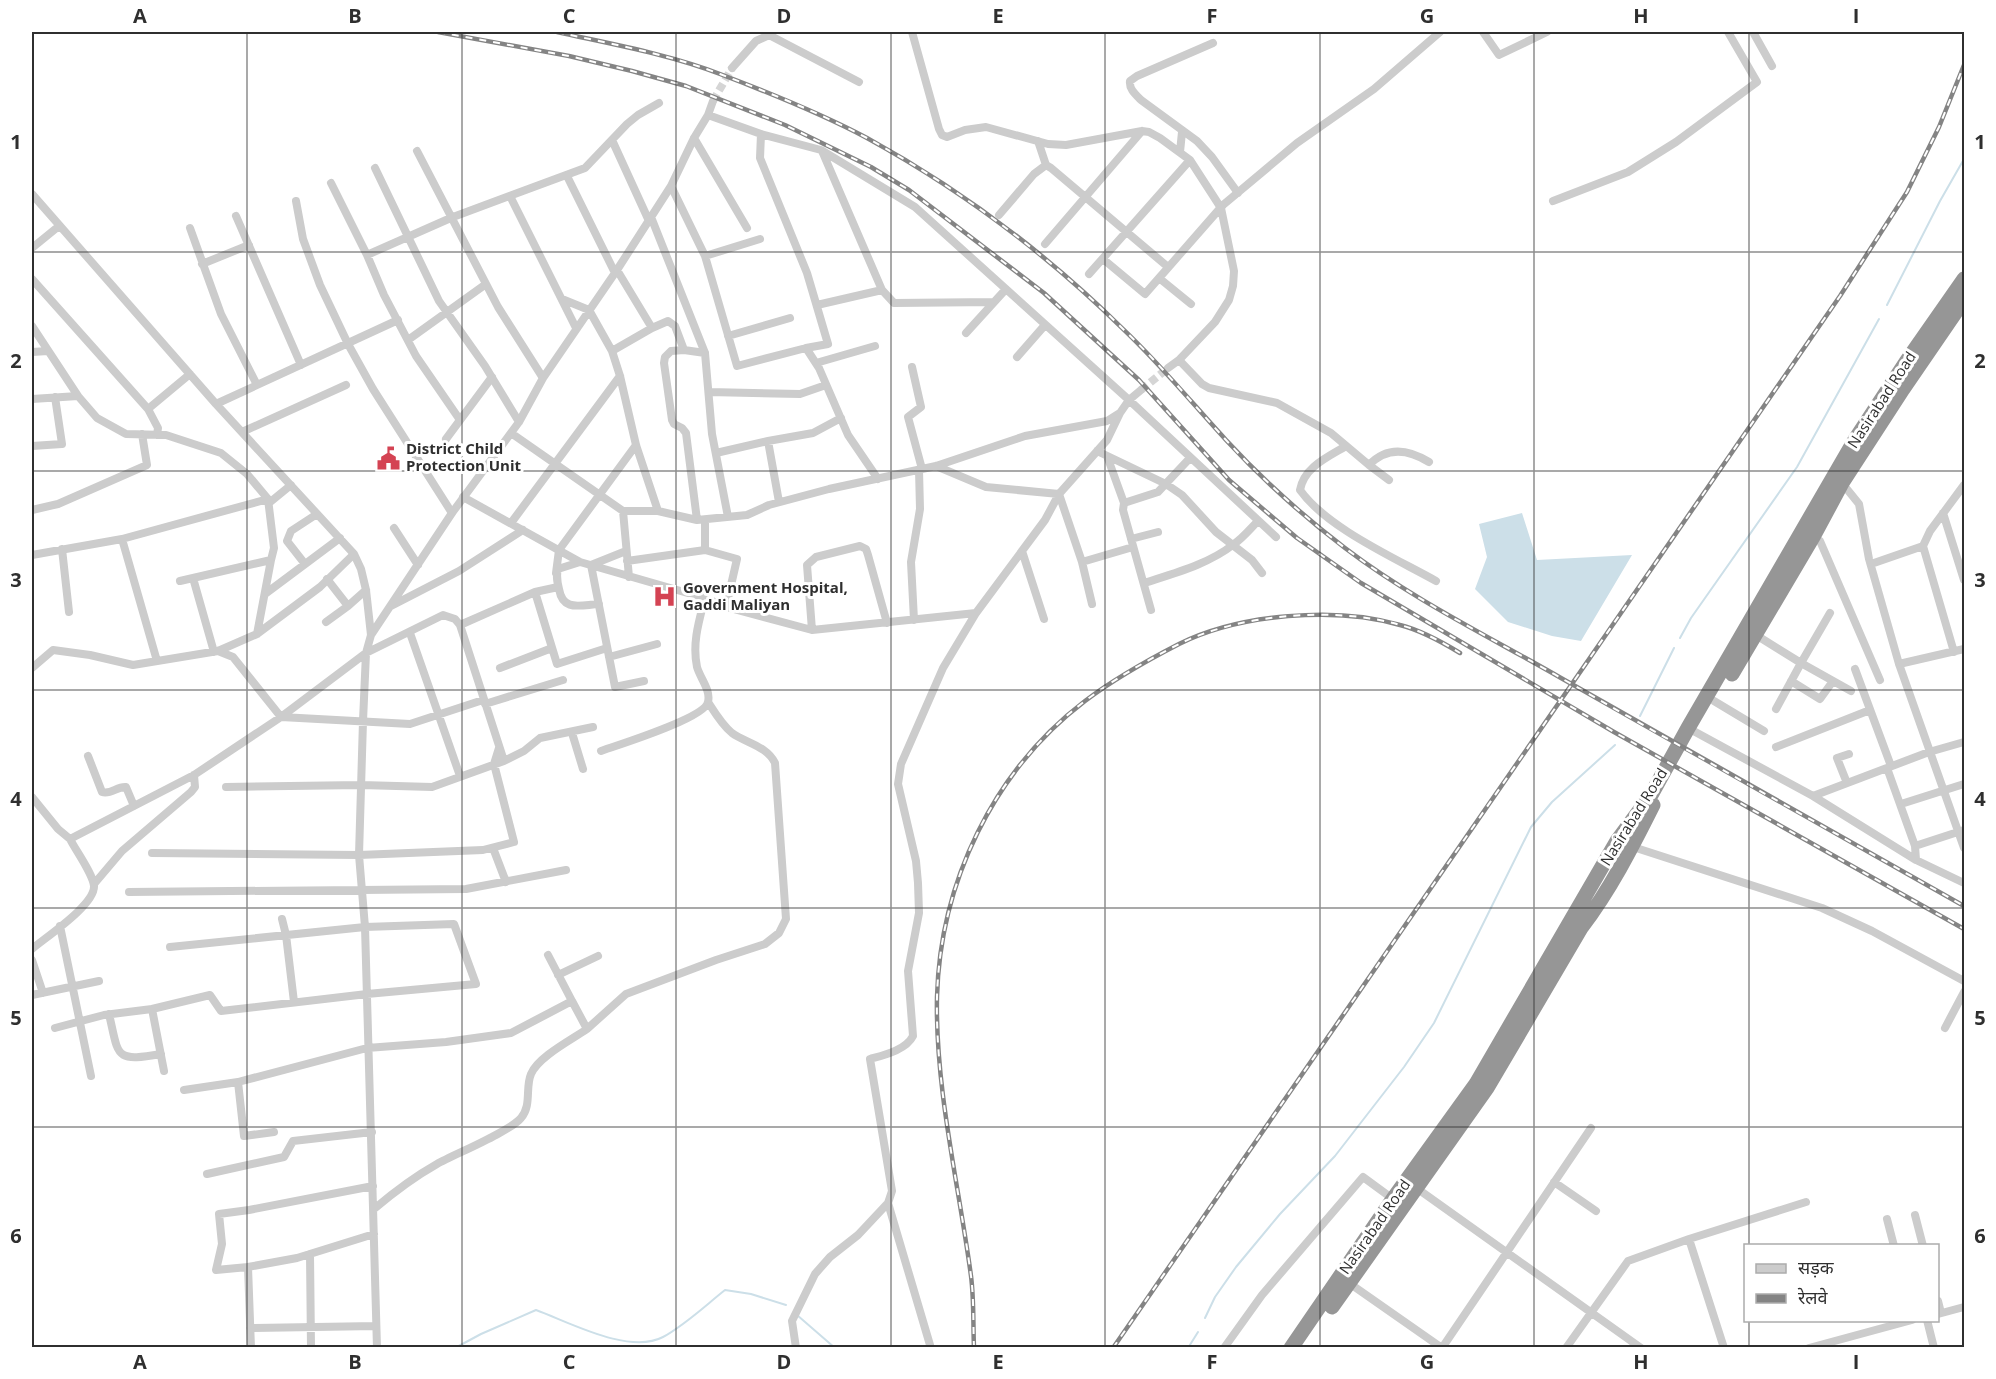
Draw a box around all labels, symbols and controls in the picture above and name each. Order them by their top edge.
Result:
text: A [133,2,147,29]
text: B [348,2,362,29]
text: C [563,2,576,29]
text: D [777,2,791,29]
text: E [992,2,1004,29]
text: F [1207,2,1217,29]
text: G [1420,2,1434,29]
text: H [1633,2,1649,29]
text: I [1853,2,1859,29]
text: 1 [10,128,22,155]
text: 1 [1974,128,1986,155]
text: 2 [10,347,22,374]
street label: Nasirabad Road [1842,347,1920,452]
text: 2 [1974,347,1986,374]
place label: District Child Protection Unit [406,438,522,475]
public building icon: District Child Protection Unit [375,445,401,471]
text: 3 [10,566,22,593]
text: 3 [1974,566,1986,593]
place label: Government Hospital, Gaddi Maliyan [683,577,848,614]
hospital icon: Government Hospital, Gaddi Maliyan [652,584,678,610]
street label: Nasirabad Road [1595,764,1671,869]
text: 4 [10,785,22,812]
text: 4 [1974,785,1986,812]
text: 5 [10,1004,22,1031]
text: 5 [1974,1004,1986,1031]
street label: Nasirabad Road [1334,1175,1414,1278]
text: 6 [10,1222,22,1249]
text: 6 [1974,1222,1986,1249]
legend [1744,1244,1939,1322]
text: सड़क [1798,1255,1835,1279]
text: रेलवे [1797,1285,1829,1309]
text: A [133,1348,147,1375]
text: B [348,1348,362,1375]
text: C [563,1348,576,1375]
text: D [777,1348,791,1375]
text: E [992,1348,1004,1375]
text: F [1207,1348,1217,1375]
text: G [1420,1348,1434,1375]
text: H [1633,1348,1649,1375]
text: I [1853,1348,1859,1375]

